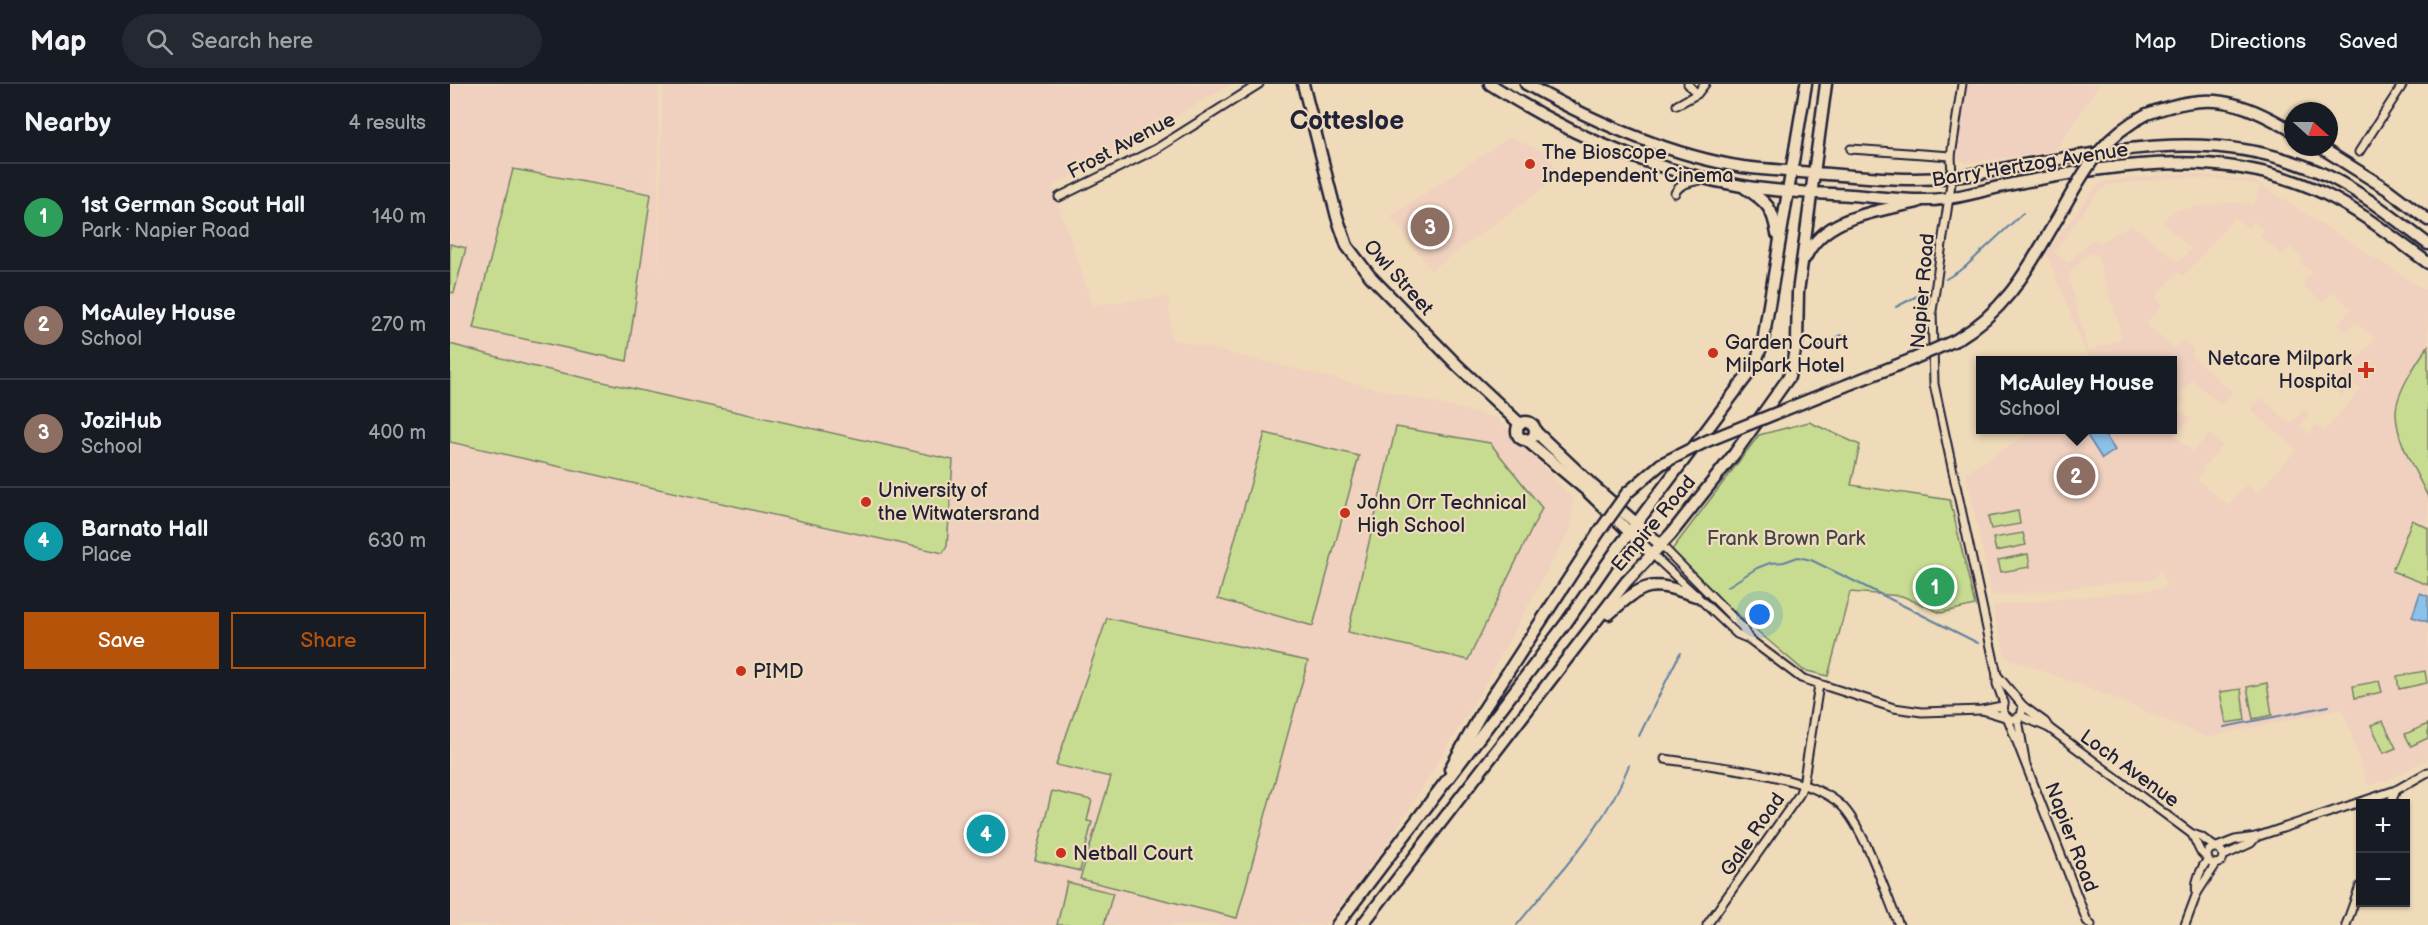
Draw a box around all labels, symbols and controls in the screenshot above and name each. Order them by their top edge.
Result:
search box [122,14,542,68]
text: Map [30,25,86,58]
icon: search [143,25,176,58]
text: Search here [191,28,313,55]
text: Map [2134,29,2177,54]
text: Directions [2210,29,2306,54]
text: Saved [2339,29,2398,54]
north arrow [2284,102,2338,156]
district label: Cottesloe [1290,106,1404,137]
street label: Frost Avenue [1063,107,1180,184]
text: Nearby [24,108,111,139]
text: 4 results [348,111,426,135]
street label: Barry Hertzog Avenue [1930,138,2130,192]
place label: The Bioscope Independent Cinema [1542,141,1734,188]
marker: The Bioscope Independent Cinema [1523,157,1537,171]
text: 1st German Scout Hall [81,192,305,219]
pin: 3 [1410,204,1450,250]
text: 1 [39,205,48,229]
text: 140 m [372,205,426,229]
text: Park · Napier Road [81,219,250,243]
street label: Napier Road [1906,233,1940,350]
street label: Owl Street [1358,235,1438,320]
text: McAuley House [81,300,236,327]
text: 2 [38,313,49,337]
text: 270 m [371,313,426,337]
text: School [81,327,142,351]
place label: Garden Court Milpark Hotel [1725,331,1848,378]
marker: Garden Court Milpark Hotel [1706,346,1720,360]
place label: Netcare Milpark Hospital [2207,347,2352,394]
popup [1976,356,2177,434]
marker: Netcare Milpark Hospital [2357,361,2375,379]
text: McAuley House [1999,370,2154,397]
text: School [1999,397,2060,421]
text: JoziHub [81,408,162,435]
text: 3 [38,421,49,445]
text: 400 m [368,421,426,445]
text: School [81,435,142,459]
pin: 2 [2056,454,2096,498]
street label: Empire Road [1607,471,1701,577]
place label: University of the Witwatersrand [878,479,1040,526]
place label: John Orr Technical High School [1357,491,1526,538]
marker: University of the Witwatersrand [859,495,873,509]
marker: John Orr Technical High School [1338,506,1352,520]
text: Barnato Hall [81,516,208,543]
park label: Frank Brown Park [1707,527,1865,551]
text: 4 [38,529,49,553]
text: 630 m [368,529,426,553]
text: Place [81,543,132,567]
pin: 1 [1916,564,1954,610]
your location [1745,600,1774,629]
button: Save [24,612,219,669]
button: Share [231,612,426,669]
place label: PIMD [753,660,804,684]
marker: PIMD [734,664,748,678]
street label: Loch Avenue [2075,725,2184,813]
street label: Napier Road [2039,779,2103,896]
street label: Gale Road [1715,788,1790,881]
map controls [2356,799,2410,907]
button: + [2356,799,2410,853]
pin: 4 [966,812,1006,856]
place label: Netball Court [1073,842,1193,866]
marker: Netball Court [1054,846,1068,860]
button: − [2356,853,2410,907]

